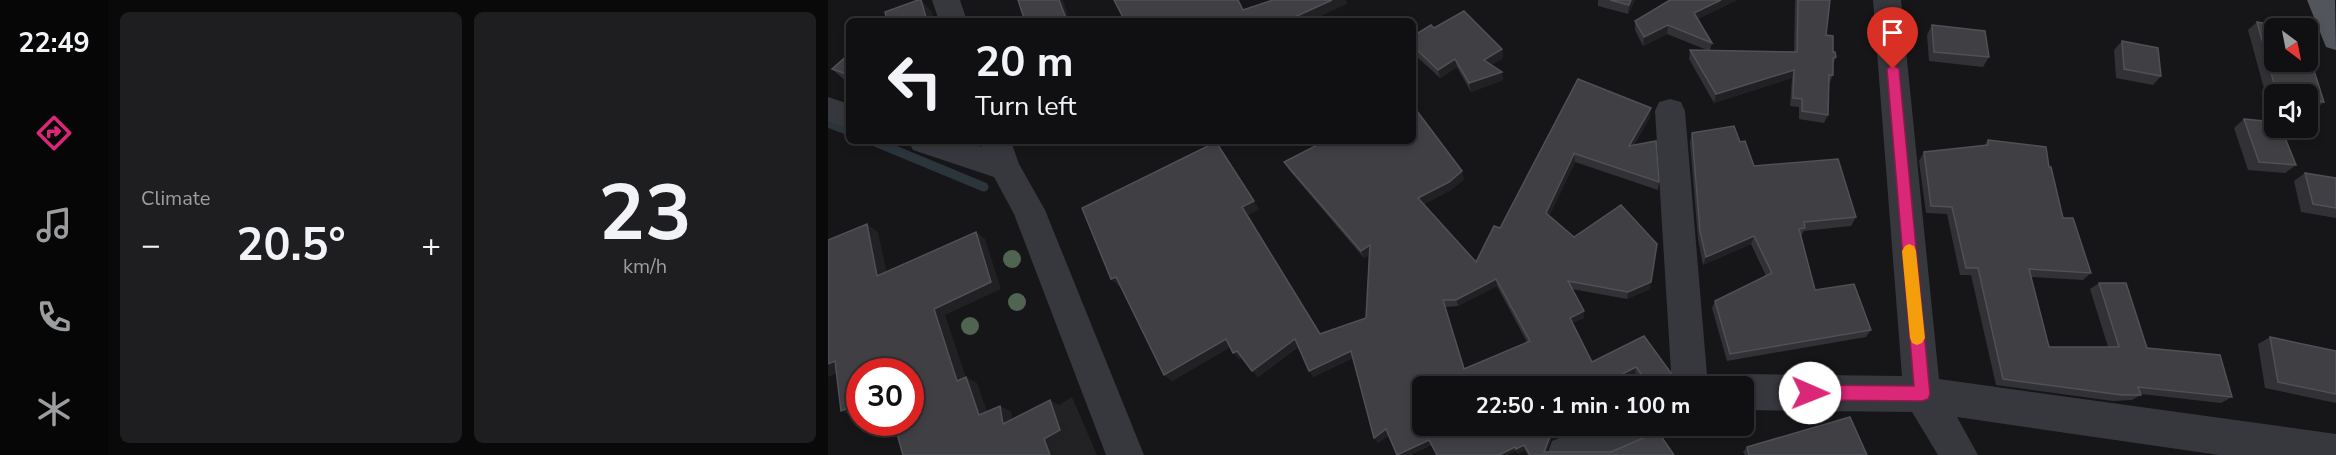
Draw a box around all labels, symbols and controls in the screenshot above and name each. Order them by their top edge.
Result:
pin [1867,7,1918,69]
icon: arrive [1876,16,1909,49]
north arrow [2264,18,2318,72]
map controls [2264,18,2318,138]
text: 22:49 [18,25,90,62]
text: 20 m [975,34,1074,91]
icon: left [876,42,954,120]
button: sound [2264,84,2318,138]
text: Turn left [975,88,1076,125]
icon: directions [33,112,75,154]
text: 23 [598,160,692,267]
text: Climate [141,185,210,212]
icon: music [33,204,75,246]
text: 20.5° [236,215,346,276]
text: − [141,223,161,268]
text: + [421,223,441,268]
text: km/h [623,253,667,280]
icon: phone [33,296,75,338]
speed limit sign: 30 [846,358,924,436]
position arrow [1778,361,1842,425]
icon: climate [33,388,75,430]
text: 22:50 · 1 min · 100 m [1476,391,1690,421]

